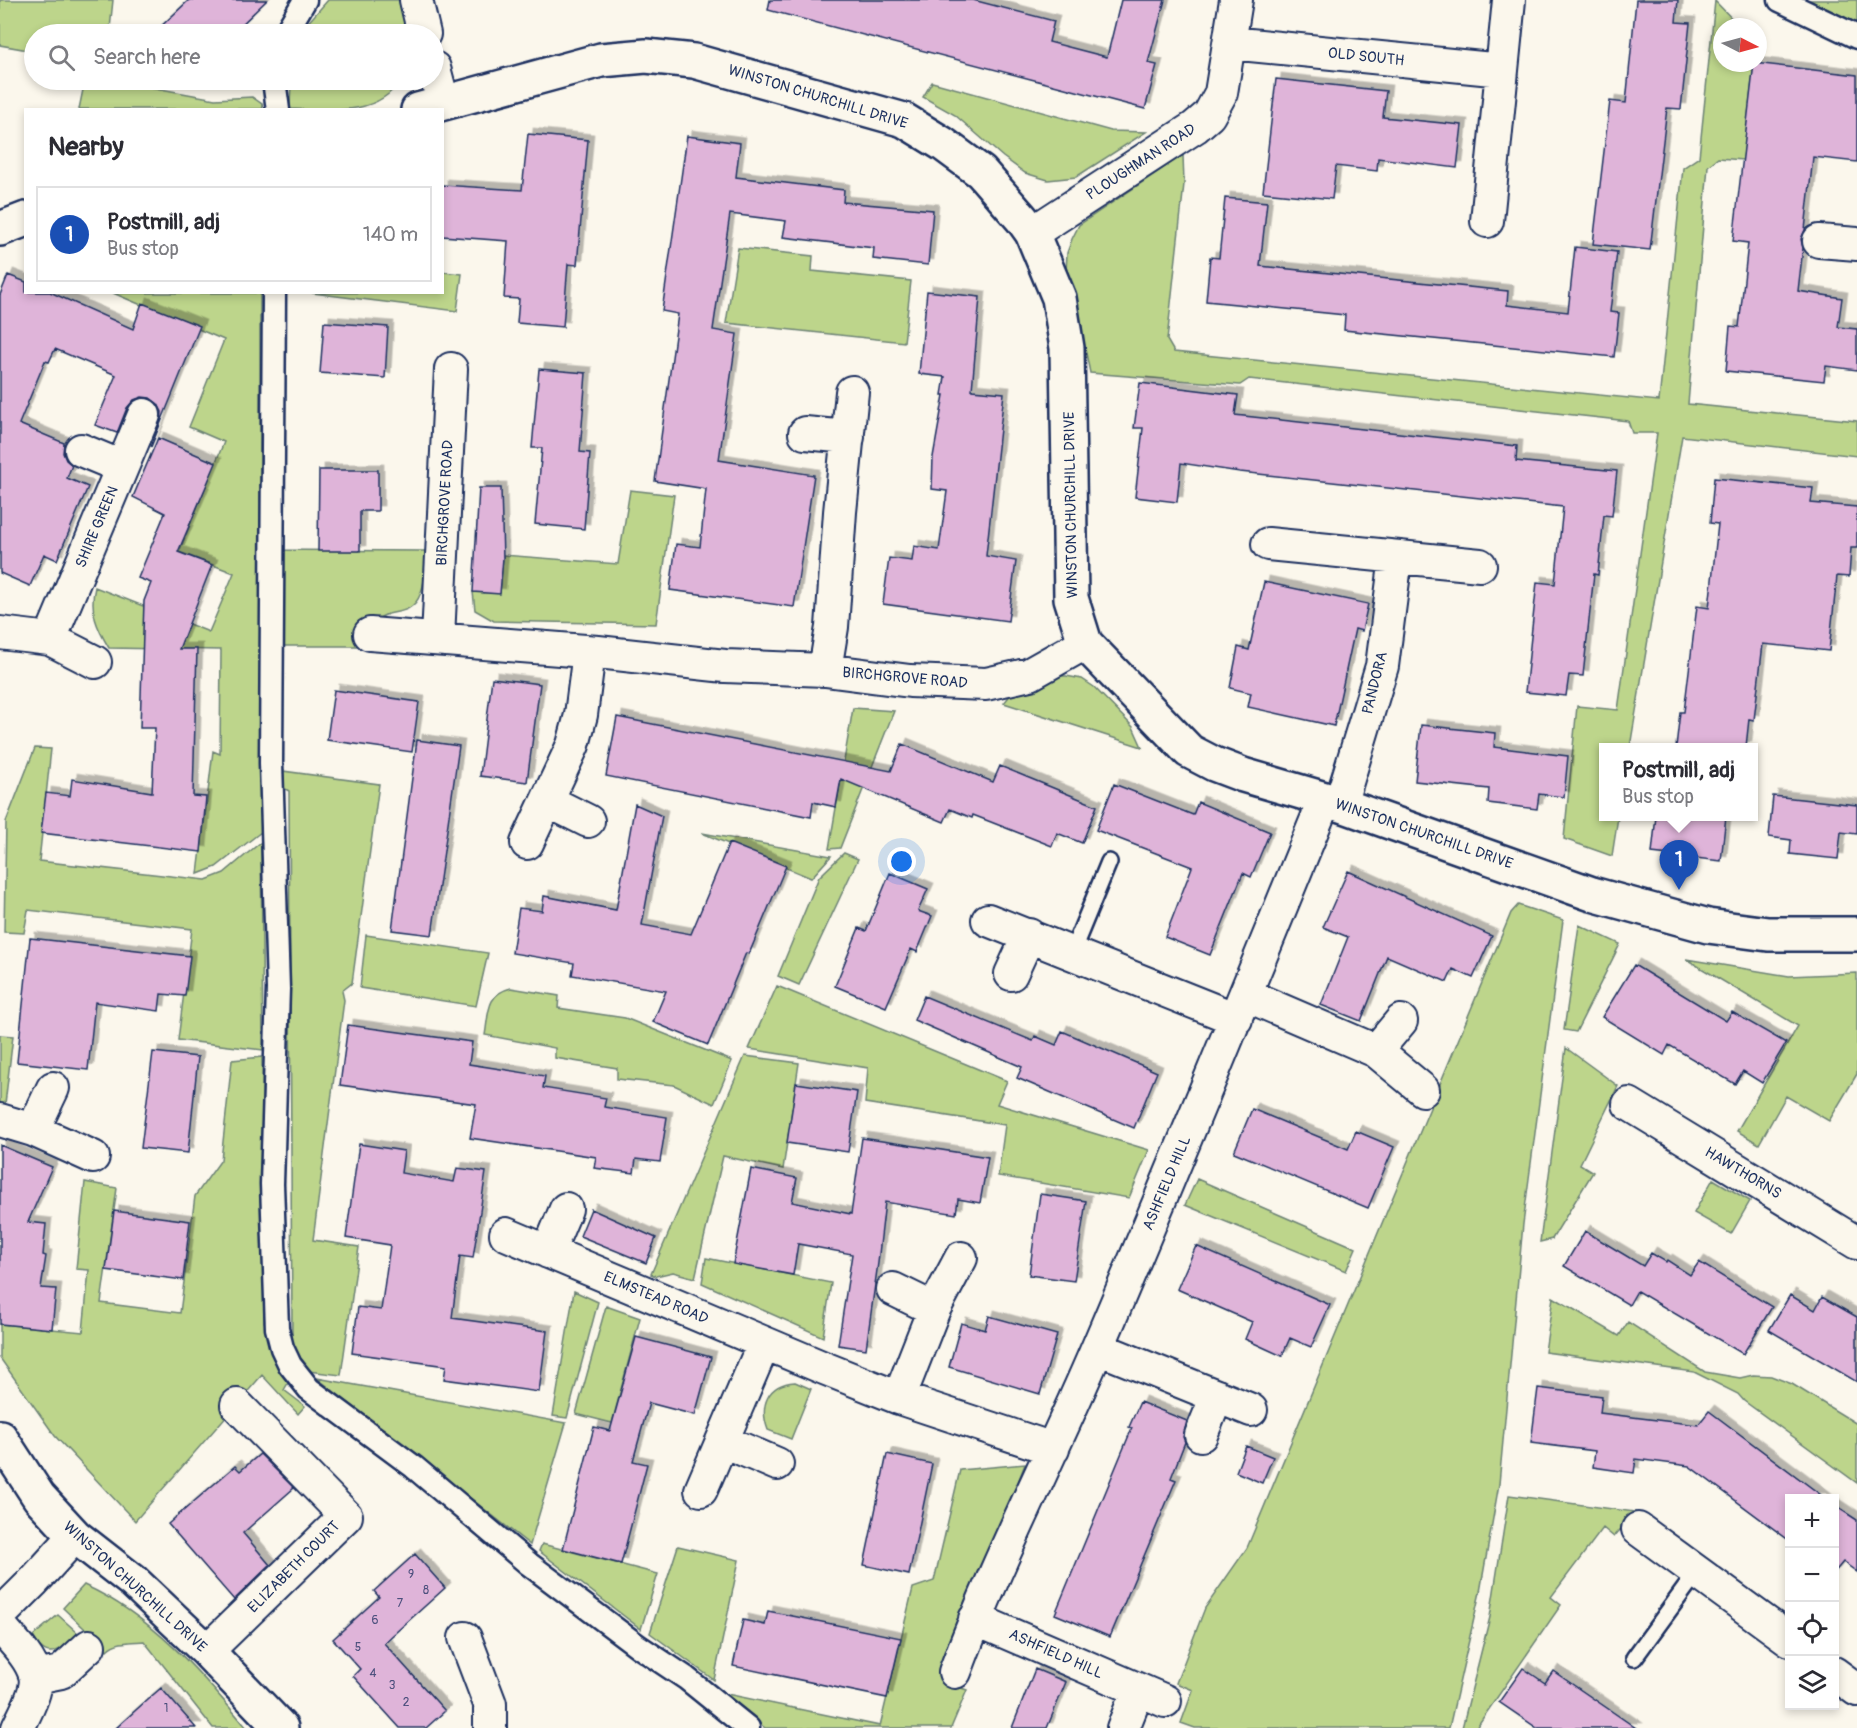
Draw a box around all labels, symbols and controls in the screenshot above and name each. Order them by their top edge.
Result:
north arrow [1713,18,1767,72]
search box [24,24,444,90]
icon: search [45,41,78,74]
text: Search here [93,43,200,71]
street label: OLD SOUTH [1327,44,1405,70]
street label: WINSTON CHURCHILL DRIVE [726,61,910,133]
street label: PLOUGHMAN ROAD [1083,120,1199,204]
text: Nearby [48,131,124,163]
text: Postmill, adj [107,208,220,236]
text: 1 [66,222,73,247]
text: 140 m [363,222,418,247]
text: Bus stop [107,236,179,261]
street label: WINSTON CHURCHILL DRIVE [1060,411,1082,599]
street label: BIRCHGROVE ROAD [432,440,458,566]
street label: SHIRE GREEN [71,483,123,571]
street label: PANDORA [1358,649,1392,716]
street label: BIRCHGROVE ROAD [842,663,968,693]
popup [1599,743,1758,821]
text: Postmill, adj [1622,756,1735,784]
text: Bus stop [1622,784,1694,809]
street label: WINSTON CHURCHILL DRIVE [1333,795,1516,873]
pin: 1 [1660,840,1698,890]
your location [887,847,916,876]
street label: ASHFIELD HILL [1139,1133,1195,1233]
street label: HAWTHORNS [1701,1143,1785,1203]
street label: ELMSTEAD ROAD [601,1267,711,1329]
map controls [1785,1494,1839,1710]
button: + [1785,1494,1839,1548]
street label: WINSTON CHURCHILL DRIVE [59,1517,211,1657]
street label: ELIZABETH COURT [244,1517,344,1617]
button: − [1785,1548,1839,1602]
house number: 9 [408,1567,414,1582]
house number: 8 [423,1583,429,1598]
house number: 7 [397,1596,404,1611]
button: locate [1785,1602,1839,1656]
house number: 6 [372,1613,379,1628]
street label: ASHFIELD HILL [1006,1625,1106,1683]
house number: 5 [355,1640,361,1655]
button: layers [1785,1656,1839,1710]
house number: 4 [370,1666,377,1681]
house number: 3 [389,1678,396,1693]
house number: 2 [403,1695,410,1710]
house number: 1 [164,1701,168,1716]

